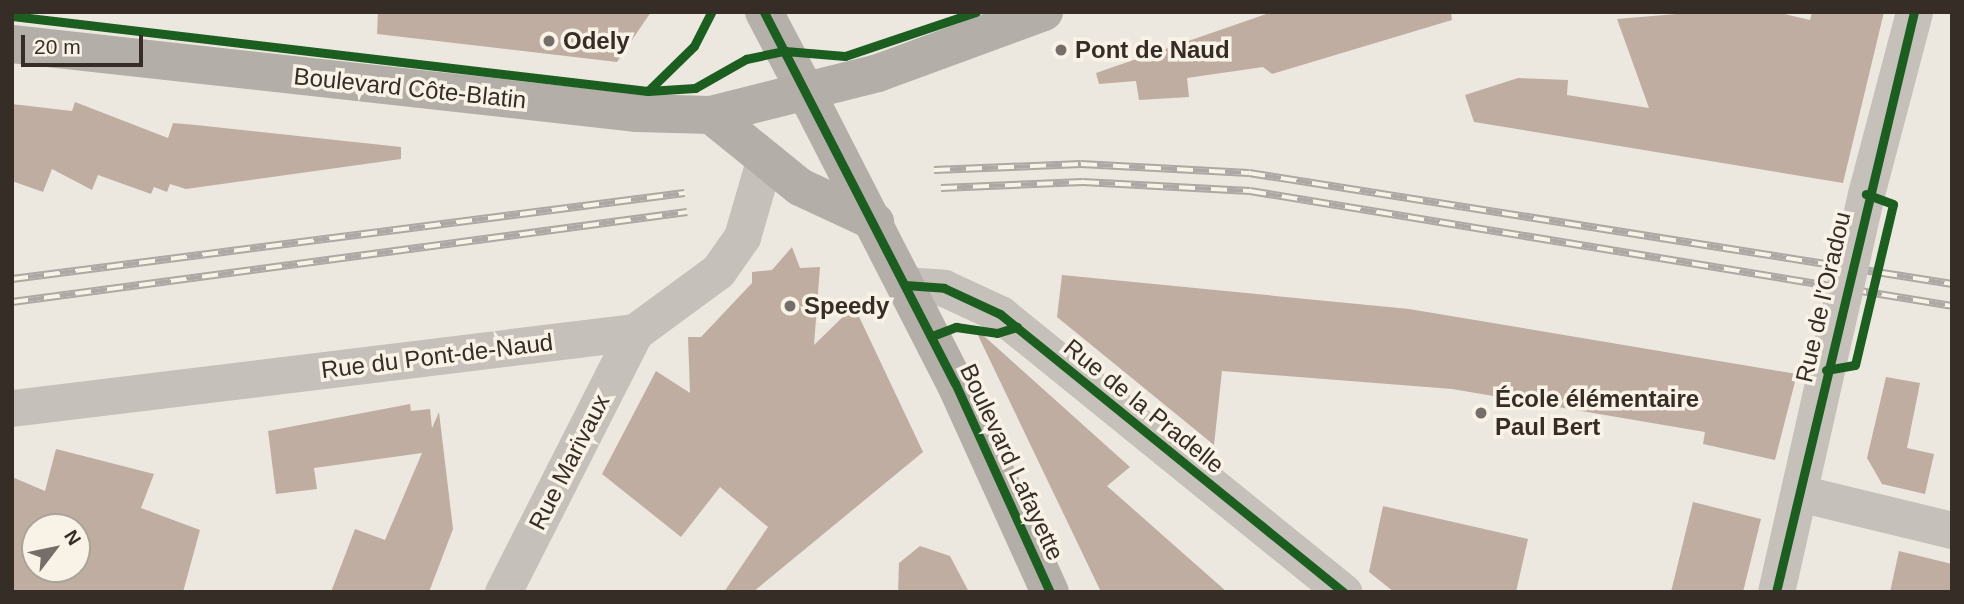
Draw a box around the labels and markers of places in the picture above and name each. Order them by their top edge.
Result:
place label: Odely [563,27,630,55]
marker: Odely [541,33,557,49]
place label: Pont de Naud [1075,36,1230,64]
marker: Pont de Naud [1053,42,1069,58]
place label: Speedy [804,292,889,320]
marker: Speedy [782,298,798,314]
place label: École élémentaire Paul Bert [1495,385,1699,441]
marker: École élémentaire Paul Bert [1473,405,1489,421]

